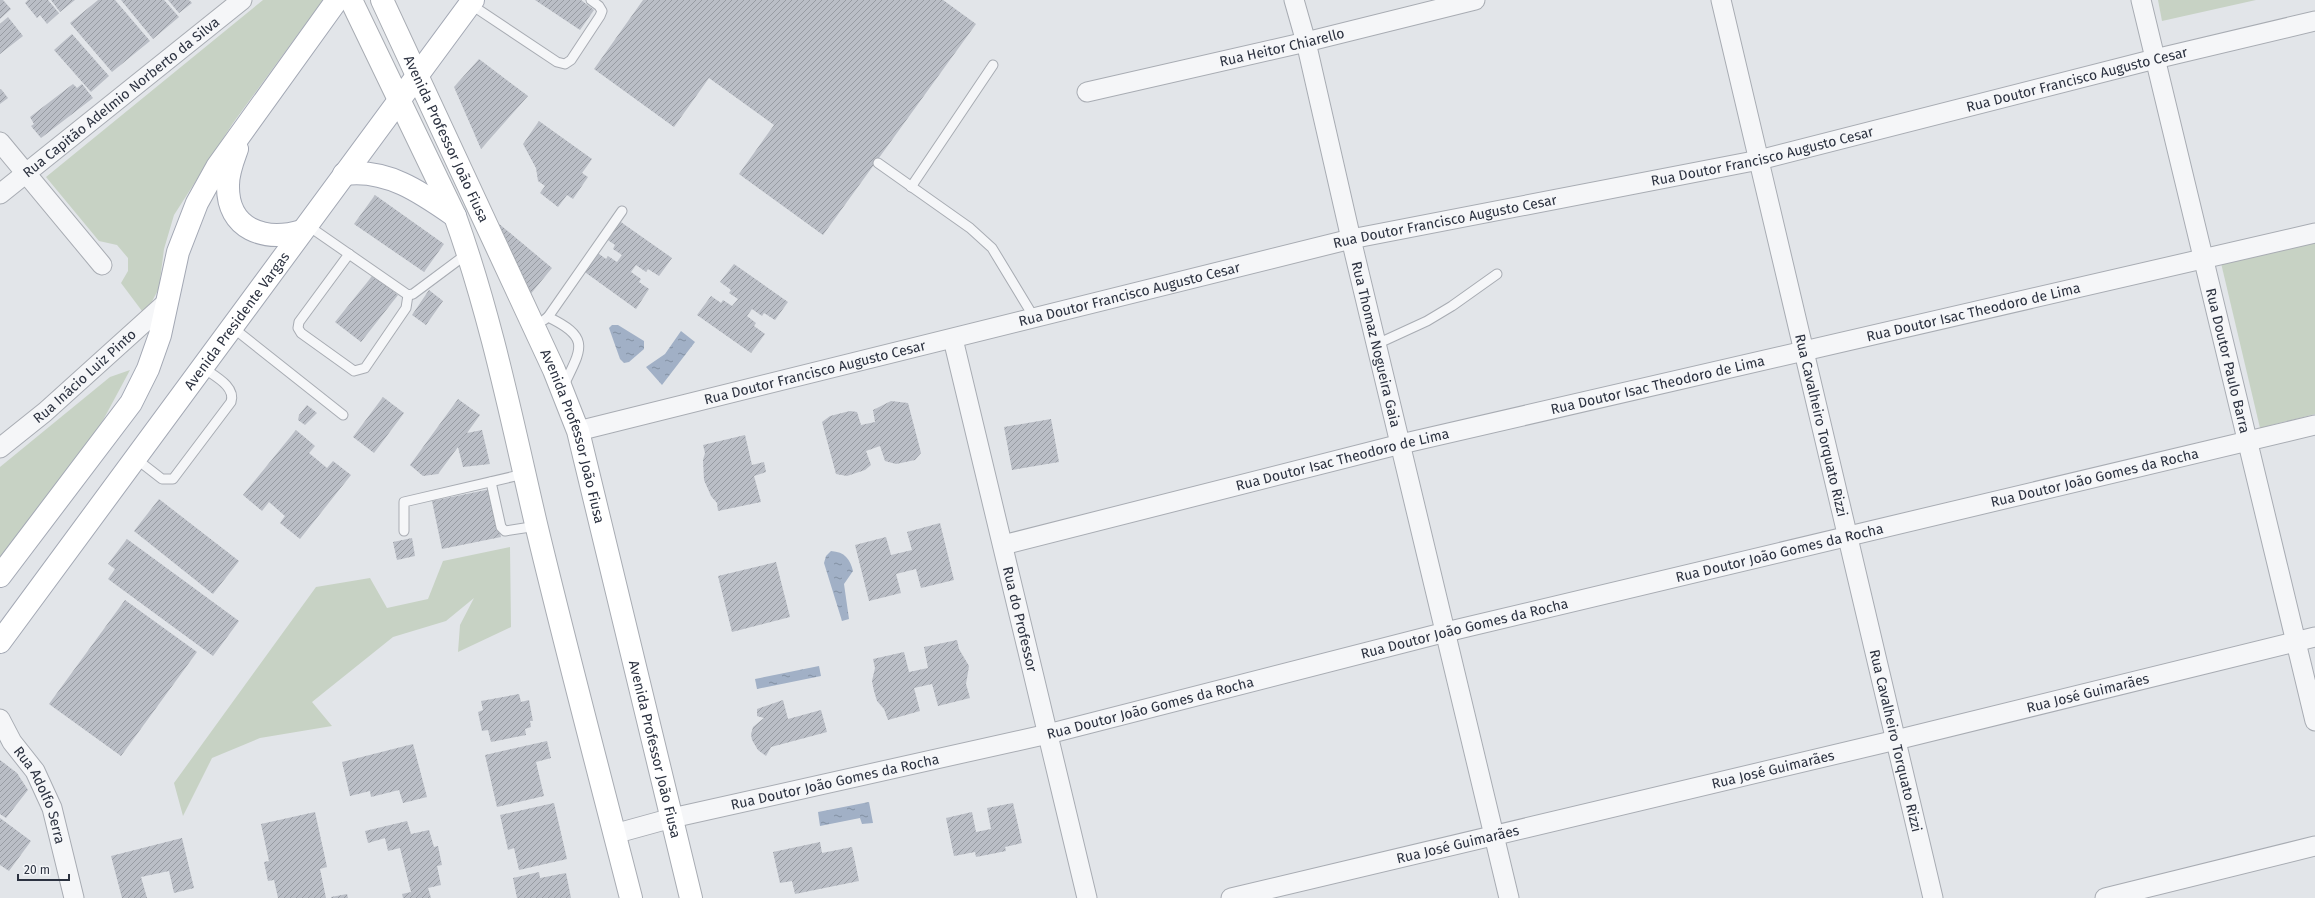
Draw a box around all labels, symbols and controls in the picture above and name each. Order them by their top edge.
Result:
street label: Rua Capitão Adelmio Norberto da Silva [19,13,223,181]
street label: Rua Heitor Chiarello [1218,24,1346,70]
street label: Rua Doutor Francisco Augusto Cesar [1964,43,2190,115]
street label: Avenida Professor João Fiusa [400,53,493,225]
street label: Rua Doutor Francisco Augusto Cesar [1649,123,1876,189]
street label: Rua Doutor Francisco Augusto Cesar [1331,191,1559,252]
street label: Avenida Presidente Vargas [180,248,293,393]
street label: Rua Doutor Francisco Augusto Cesar [1017,258,1242,330]
street label: Rua Thomaz Nogueira Gaia [1348,260,1404,429]
street label: Rua Doutor Isac Theodoro de Lima [1865,279,2082,345]
street label: Rua Doutor Paulo Barra [2202,286,2254,435]
street label: Rua Inácio Luiz Pinto [30,326,140,427]
street label: Rua Cavalheiro Torquato Rizzi [1792,332,1851,518]
street label: Rua Doutor Francisco Augusto Cesar [702,336,928,408]
street label: Avenida Professor João Fiusa [537,346,609,525]
street label: Rua Doutor Isac Theodoro de Lima [1549,352,1766,418]
street label: Rua Doutor Isac Theodoro de Lima [1234,425,1451,494]
street label: Rua Doutor João Gomes da Rocha [1989,445,2200,510]
street label: Rua Doutor João Gomes da Rocha [1674,520,1885,586]
street label: Rua do Professor [999,565,1041,674]
street label: Rua Doutor João Gomes da Rocha [1359,595,1570,662]
street label: Rua Cavalheiro Torquato Rizzi [1866,648,1926,834]
street label: Avenida Professor João Fiusa [625,659,685,840]
street label: Rua José Guimarães [2025,669,2151,716]
street label: Rua Doutor João Gomes da Rocha [1045,673,1256,742]
street label: Rua Adolfo Serra [10,743,69,845]
street label: Rua José Guimarães [1710,746,1836,792]
street label: Rua Doutor João Gomes da Rocha [729,750,941,813]
street label: Rua José Guimarães [1395,821,1521,867]
scale bar [18,856,69,882]
text: 20 m [24,863,50,877]

